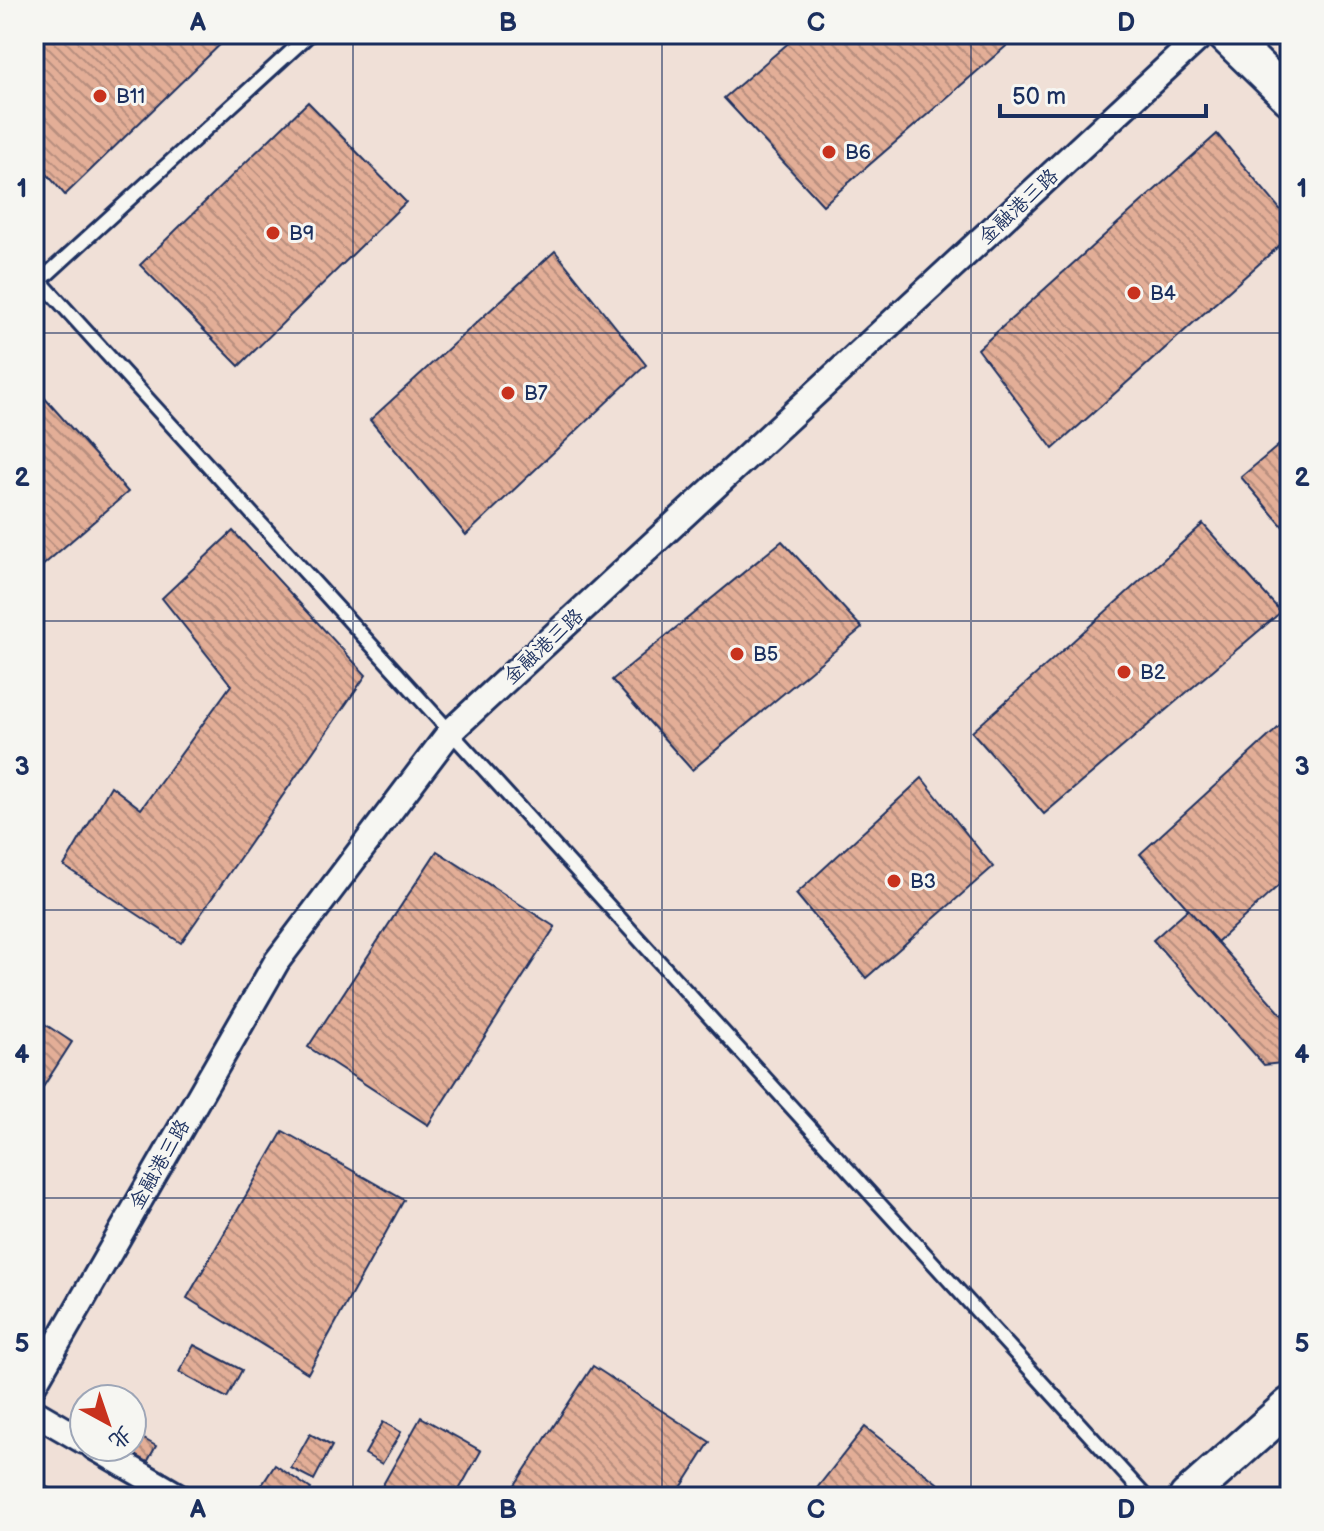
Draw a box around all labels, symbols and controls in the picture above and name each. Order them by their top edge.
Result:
text: A [189,8,206,39]
text: B [499,8,517,39]
text: C [807,8,825,39]
text: D [1117,8,1135,39]
scale bar [1000,68,1206,118]
text: 50 m [1012,82,1066,111]
place label: B11 [116,85,145,109]
marker: B11 [91,87,109,105]
place label: B6 [845,141,871,165]
marker: B6 [820,143,838,161]
street label: 金融港三路 [974,163,1064,250]
text: 1 [17,174,27,205]
text: 1 [1297,174,1307,205]
place label: B9 [289,222,314,246]
marker: B9 [264,224,282,242]
place label: B4 [1150,282,1176,306]
marker: B4 [1125,284,1143,302]
place label: B7 [524,382,548,406]
marker: B7 [499,384,517,402]
text: 2 [14,463,30,494]
text: 2 [1294,463,1310,494]
street label: 金融港三路 [499,603,589,690]
place label: B5 [753,643,778,667]
marker: B5 [728,645,746,663]
place label: B2 [1140,661,1166,685]
marker: B2 [1115,663,1133,681]
text: 3 [14,752,30,783]
text: 3 [1294,752,1310,783]
place label: B3 [910,870,936,894]
marker: B3 [885,872,903,890]
text: 4 [14,1040,30,1071]
text: 4 [1294,1040,1310,1071]
street label: 金融港三路 [124,1114,196,1214]
text: 5 [14,1329,30,1360]
text: 5 [1294,1329,1310,1360]
north arrow [68,1383,148,1463]
text: 北 [103,1420,137,1455]
text: A [189,1495,206,1526]
text: B [499,1495,517,1526]
text: C [807,1495,825,1526]
text: D [1117,1495,1135,1526]

